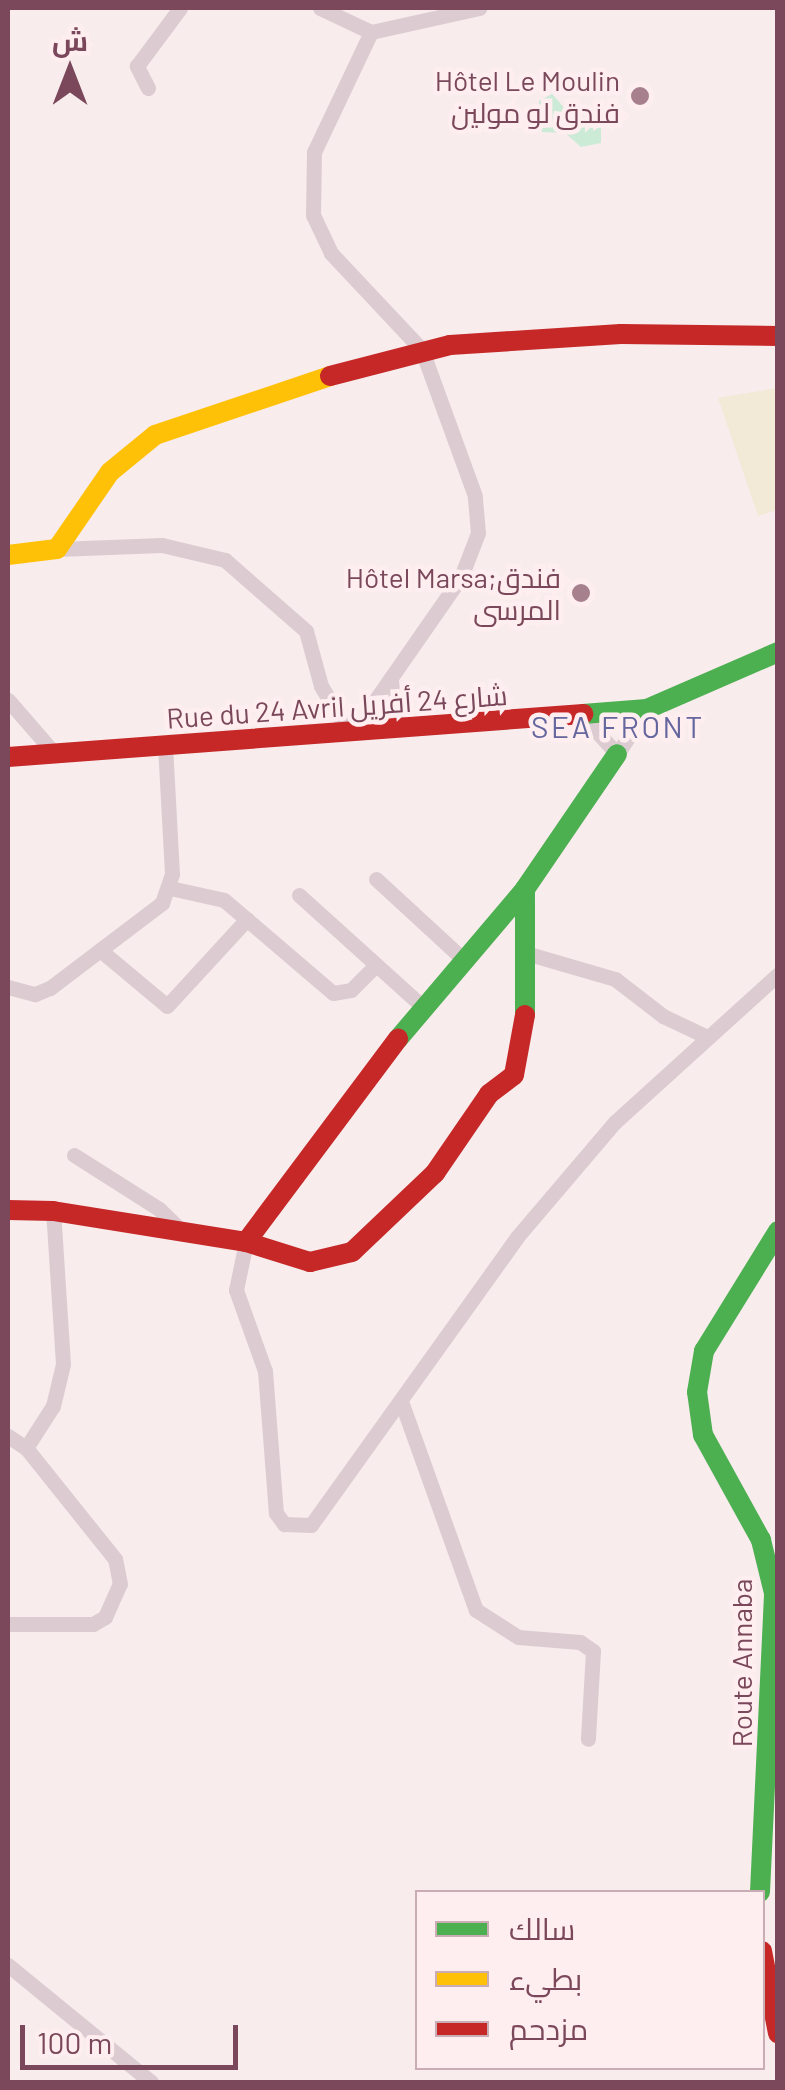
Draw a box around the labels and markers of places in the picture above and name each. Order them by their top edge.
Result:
place label: Hôtel Le Moulin فندق لو مولين [435,63,620,129]
marker: Hôtel Le Moulin فندق لو مولين [629,85,651,107]
place label: Hôtel Marsa;فندق المرسى [346,560,561,626]
marker: Hôtel Marsa;فندق المرسى [570,582,592,604]

